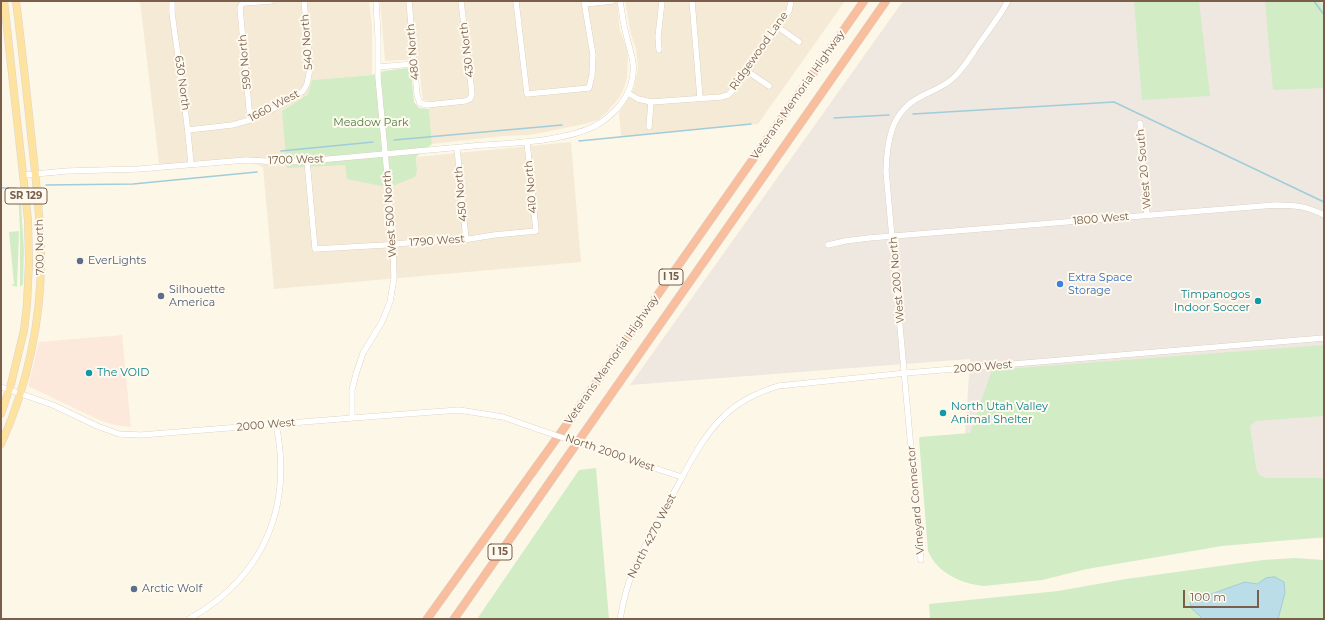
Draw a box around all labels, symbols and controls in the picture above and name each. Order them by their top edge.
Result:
street label: Ridgewood Lane [727,9,791,93]
street label: 540 North [298,14,316,70]
street label: 430 North [457,22,477,78]
street label: 480 North [404,23,422,81]
street label: Veterans Memorial Highway [748,28,848,162]
street label: 590 North [236,34,254,90]
street label: 630 North [172,55,192,111]
street label: 1660 West [246,87,302,125]
park label: Meadow Park [333,116,409,130]
street label: West 20 South [1134,128,1154,210]
street label: 1700 West [268,152,324,168]
street label: 410 North [522,160,540,214]
street label: 450 North [452,166,470,222]
street label: West 500 North [380,170,400,258]
road number: SR 129 [5,188,47,204]
street label: 1800 West [1072,210,1130,228]
street label: 700 North [33,219,47,275]
street label: 1790 West [409,232,465,250]
street label: West 200 North [887,236,907,324]
place label: EverLights [88,254,146,268]
marker: EverLights [75,256,85,266]
road number: I 15 [659,269,683,285]
place label: Extra Space Storage [1068,271,1132,297]
marker: Extra Space Storage [1055,279,1065,289]
place label: Silhouette America [169,283,225,309]
place label: Timpanogos Indoor Soccer [1174,288,1250,314]
marker: Silhouette America [156,291,166,301]
street label: Veterans Memorial Highway [562,293,662,427]
marker: Timpanogos Indoor Soccer [1253,296,1263,306]
street label: 2000 West [953,358,1013,376]
place label: The VOID [97,366,149,380]
marker: The VOID [84,368,94,378]
place label: North Utah Valley Animal Shelter [951,400,1048,426]
marker: North Utah Valley Animal Shelter [938,408,948,418]
street label: 2000 West [236,416,296,434]
street label: North 2000 West [563,431,657,475]
street label: Vineyard Connector [905,445,927,555]
street label: North 4270 West [625,491,679,581]
road number: I 15 [488,544,512,560]
place label: Arctic Wolf [142,582,202,596]
scale bar [1185,582,1261,608]
marker: Arctic Wolf [129,584,139,594]
text: 100 m [1190,589,1226,604]

